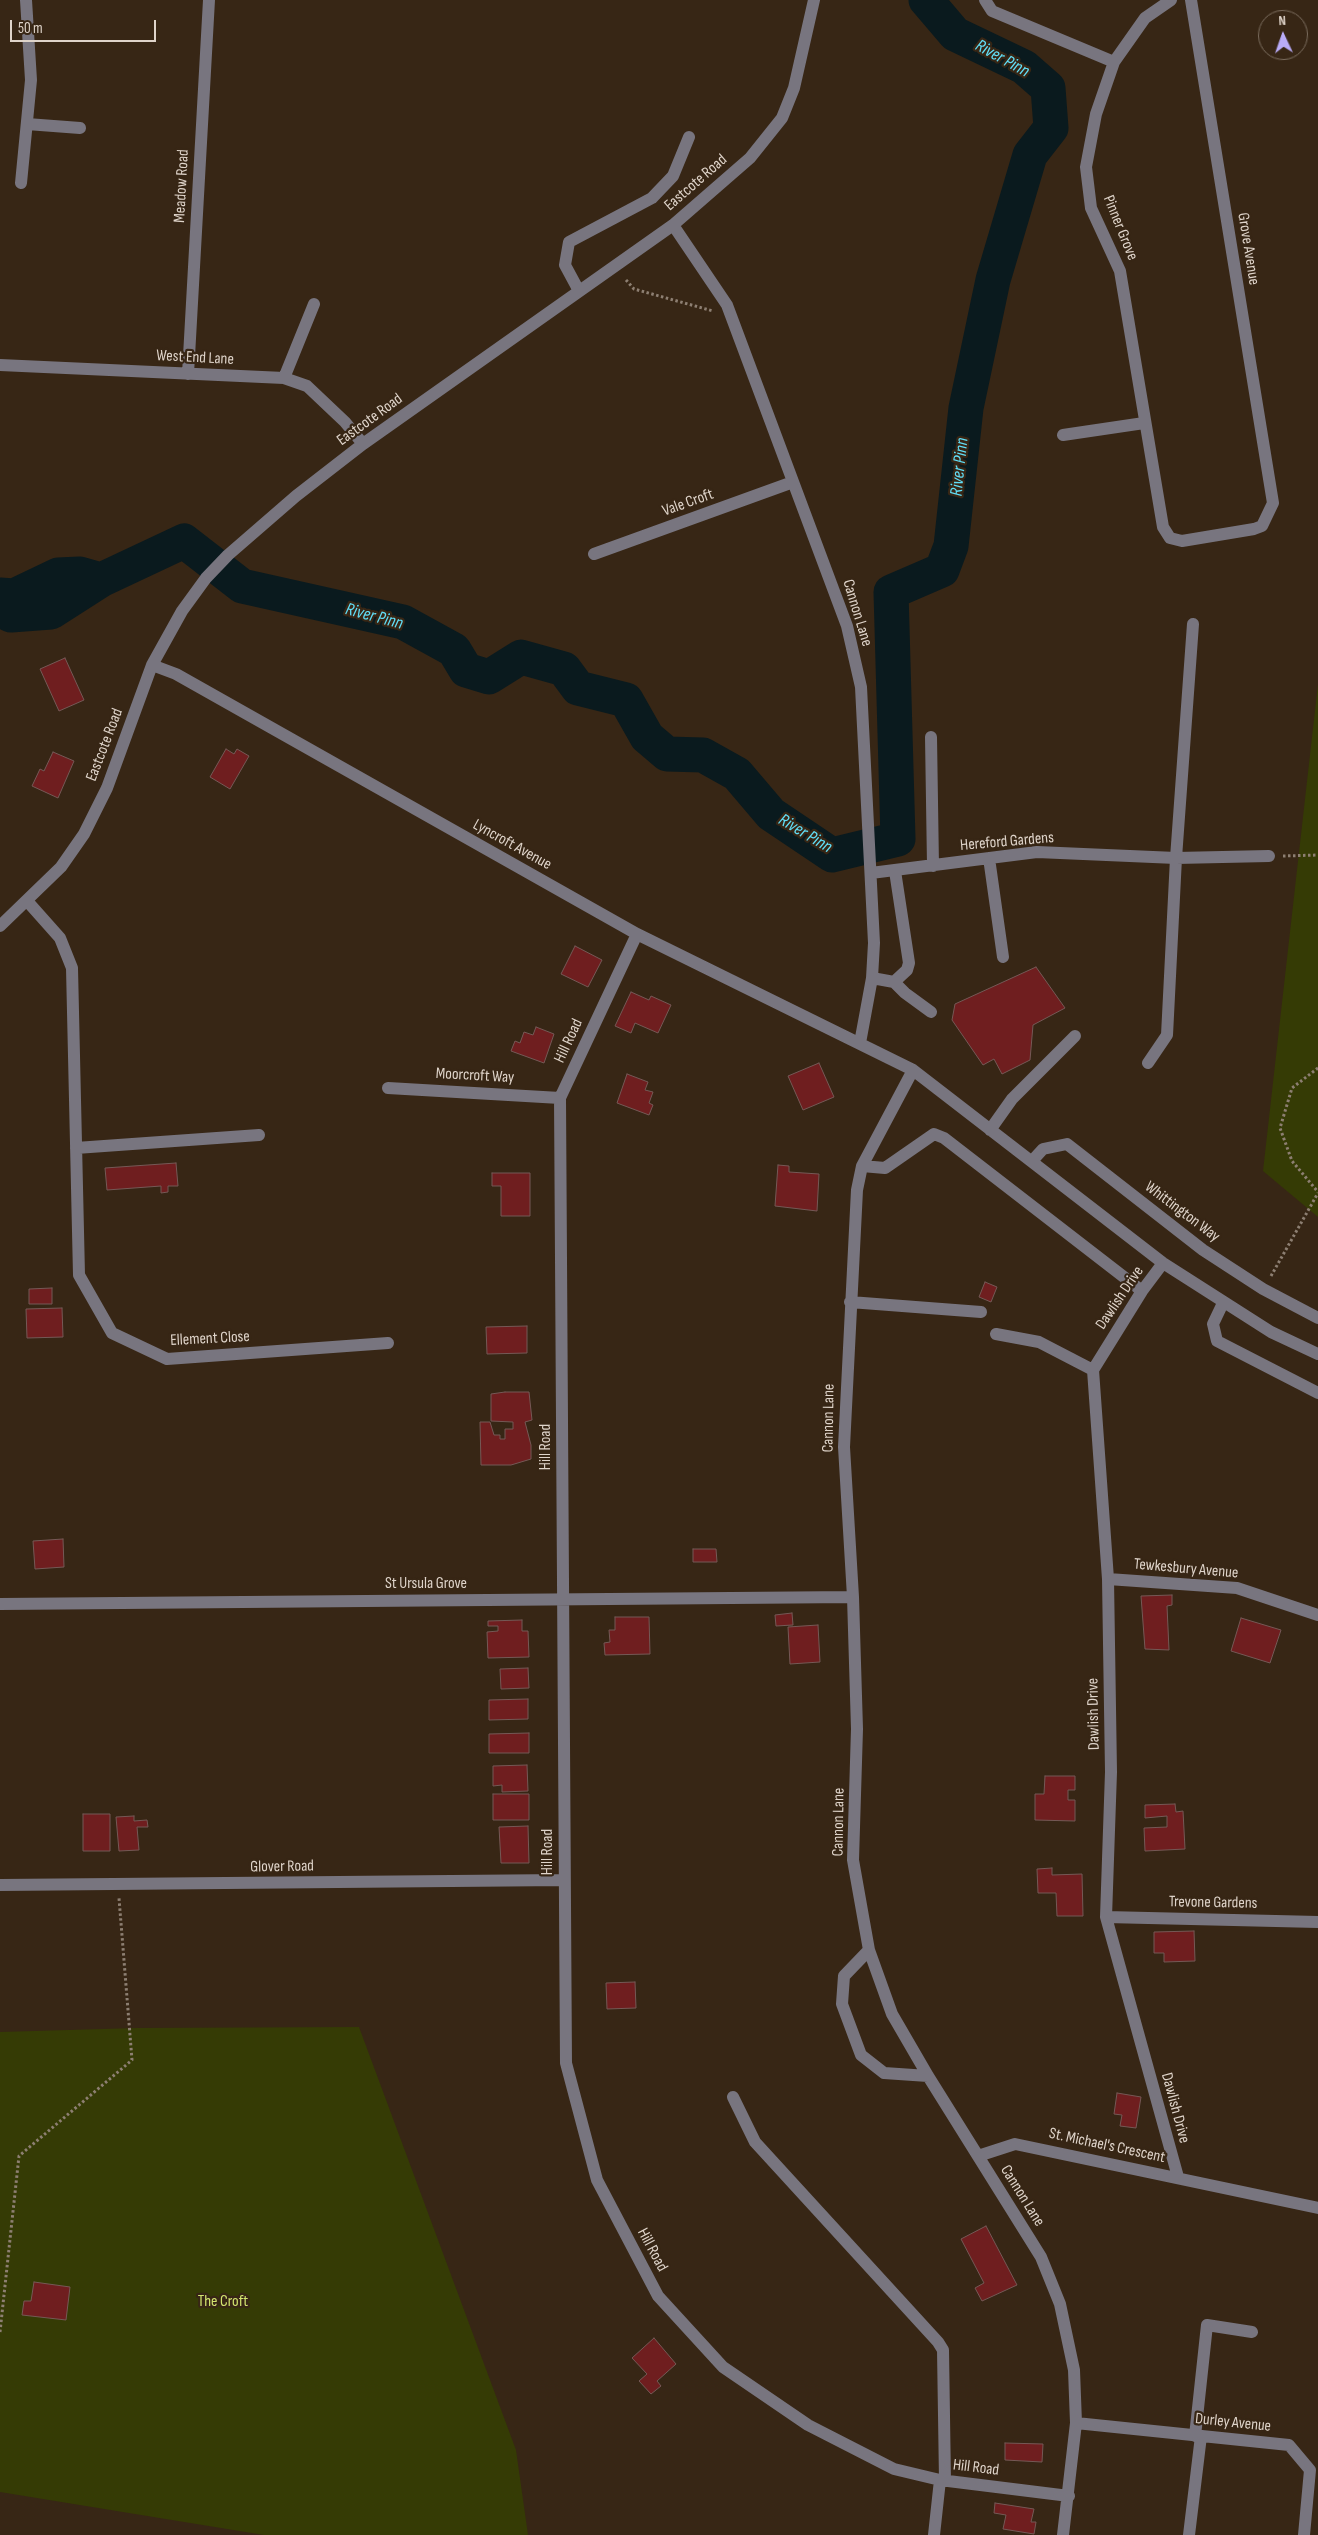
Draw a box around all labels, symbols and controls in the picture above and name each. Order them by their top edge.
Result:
scale bar [12,10,159,42]
north arrow [1258,10,1308,60]
text: N [1278,12,1286,29]
text: 50 m [18,19,43,38]
water label: River Pinn [971,35,1033,83]
street label: Meadow Road [170,149,194,223]
street label: Eastcote Road [661,151,731,215]
street label: Pinner Grove [1098,193,1142,263]
street label: Grove Avenue [1233,211,1263,287]
street label: West End Lane [156,346,234,370]
street label: Eastcote Road [333,390,407,450]
water label: River Pinn [946,437,974,497]
street label: Vale Croft [660,485,716,521]
street label: Cannon Lane [838,577,876,649]
water label: River Pinn [343,599,405,635]
street label: Eastcote Road [82,706,128,784]
water label: River Pinn [774,810,836,858]
street label: Lyncroft Avenue [469,816,555,874]
street label: Hereford Gardens [959,828,1055,856]
street label: Hill Road [551,1016,587,1066]
street label: Moorcroft Way [435,1064,515,1088]
street label: Whittington Way [1141,1178,1223,1246]
street label: Dawlish Drive [1092,1263,1148,1333]
street label: Ellement Close [170,1327,250,1351]
street label: Cannon Lane [819,1383,839,1453]
street label: Hill Road [536,1424,556,1470]
street label: Tewkesbury Avenue [1133,1555,1239,1583]
street label: St Ursula Grove [385,1574,467,1594]
street label: Dawlish Drive [1084,1678,1104,1750]
street label: Cannon Lane [829,1787,849,1857]
street label: Hill Road [538,1829,558,1875]
street label: Glover Road [250,1857,314,1877]
street label: Trevone Gardens [1169,1893,1257,1913]
street label: Dawlish Drive [1156,2071,1194,2145]
street label: St. Michael's Crescent [1047,2124,1167,2168]
street label: Cannon Lane [996,2162,1048,2230]
street label: Hill Road [633,2225,671,2275]
park label: The Croft [198,2292,248,2312]
street label: Durley Avenue [1194,2409,1272,2437]
street label: Hill Road [952,2456,1000,2480]

